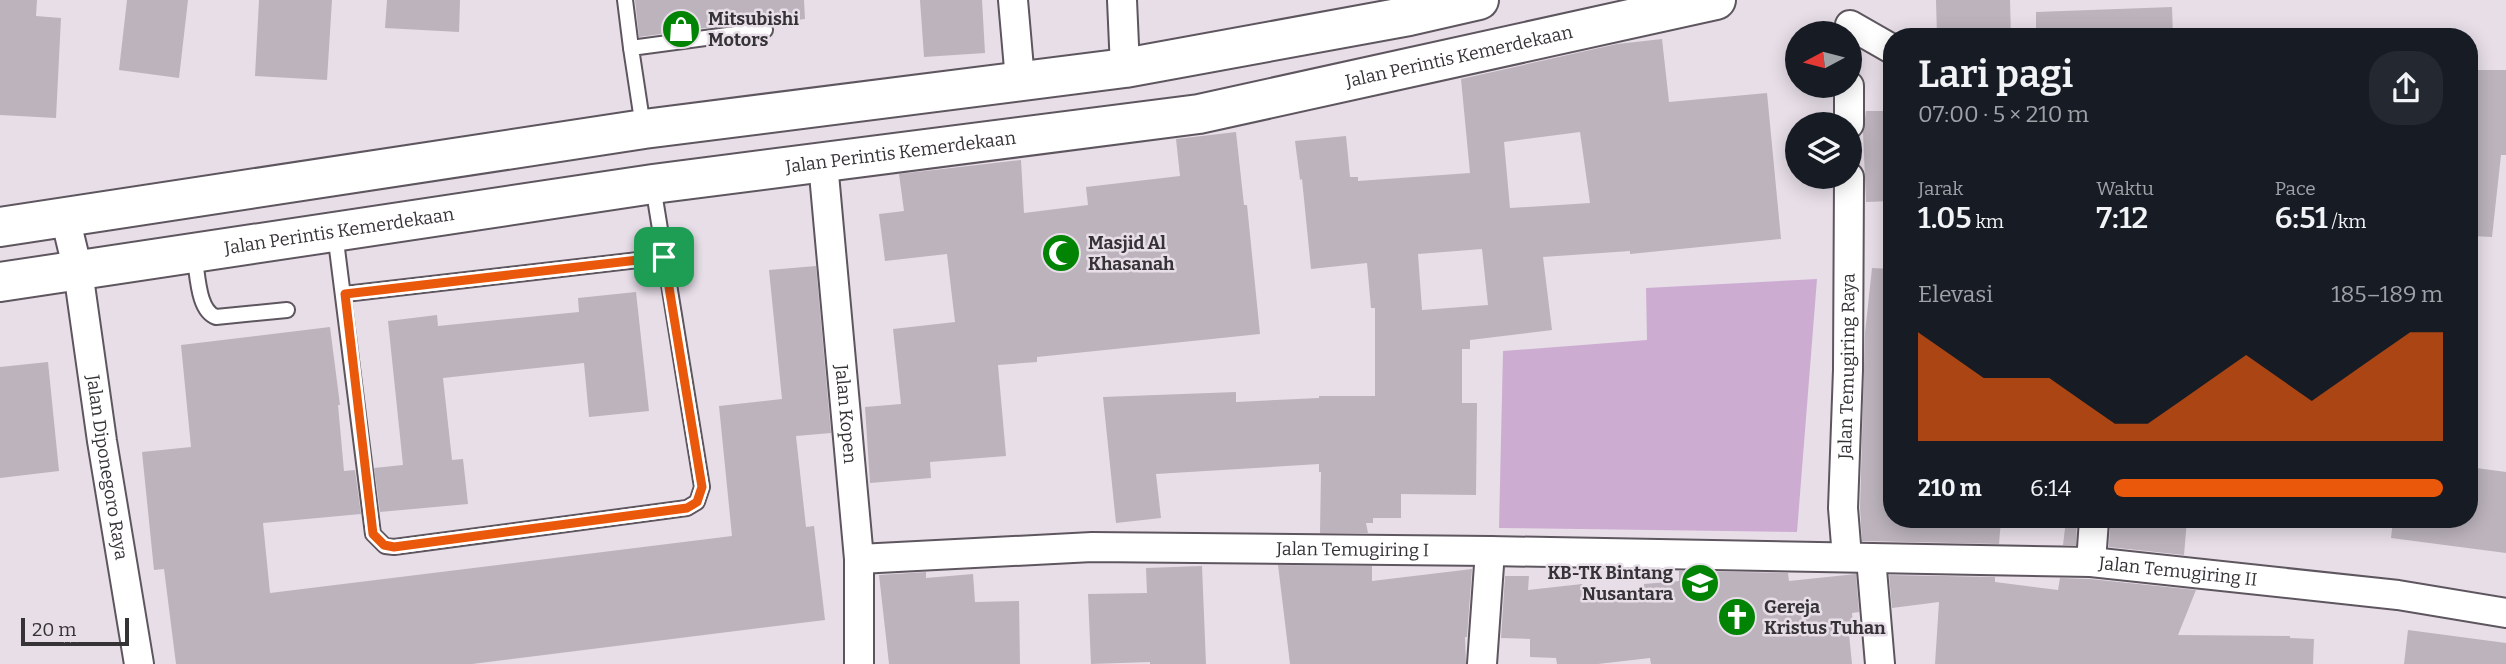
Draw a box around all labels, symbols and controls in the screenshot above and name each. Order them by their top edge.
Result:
shop icon: Mitsubishi Motors [660,8,702,50]
place label: Mitsubishi Motors [708,8,799,51]
street label: Jalan Perintis Kemerdekaan [1342,21,1575,93]
north arrow [1785,21,1862,98]
map controls [1785,21,1862,189]
text: Lari pagi [1918,51,2073,97]
button: share [2369,51,2443,125]
text: 07:00 · 5 × 210 m [1918,100,2089,128]
button: layers [1785,112,1862,189]
street label: Jalan Perintis Kemerdekaan [783,127,1018,178]
text: Jarak [1918,177,1963,200]
text: Waktu [2096,177,2154,200]
text: Pace [2275,177,2316,200]
text: 1.05 [1918,200,1972,236]
text: 7:12 [2096,200,2148,236]
text: 6:51 [2275,200,2328,236]
street label: Jalan Perintis Kemerdekaan [222,203,456,259]
text: km [1972,210,2004,233]
text: /km [2328,210,2366,233]
pin [634,227,694,287]
mosque icon: Masjid Al Khasanah [1040,232,1082,274]
place label: Masjid Al Khasanah [1088,232,1175,275]
icon: arrive [645,238,683,276]
street label: Jalan Temugiring Raya [1834,273,1860,461]
text: Elevasi [1918,280,1993,308]
text: 185–189 m [2331,280,2443,308]
street label: Jalan Kopen [830,362,861,465]
street label: Jalan Diponegoro Raya [82,372,133,562]
text: 210 m [1918,474,1982,502]
text: 6:14 [2030,474,2071,502]
street label: Jalan Temugiring I [1275,538,1429,561]
street label: Jalan Temugiring II [2097,552,2258,591]
place label: KB-TK Bintang Nusantara [1548,562,1674,605]
school or university icon: KB-TK Bintang Nusantara [1679,562,1721,604]
church icon: Gereja Kristus Tuhan [1716,596,1758,638]
place label: Gereja Kristus Tuhan [1764,596,1886,639]
scale bar [21,615,130,647]
text: 20 m [32,618,76,641]

